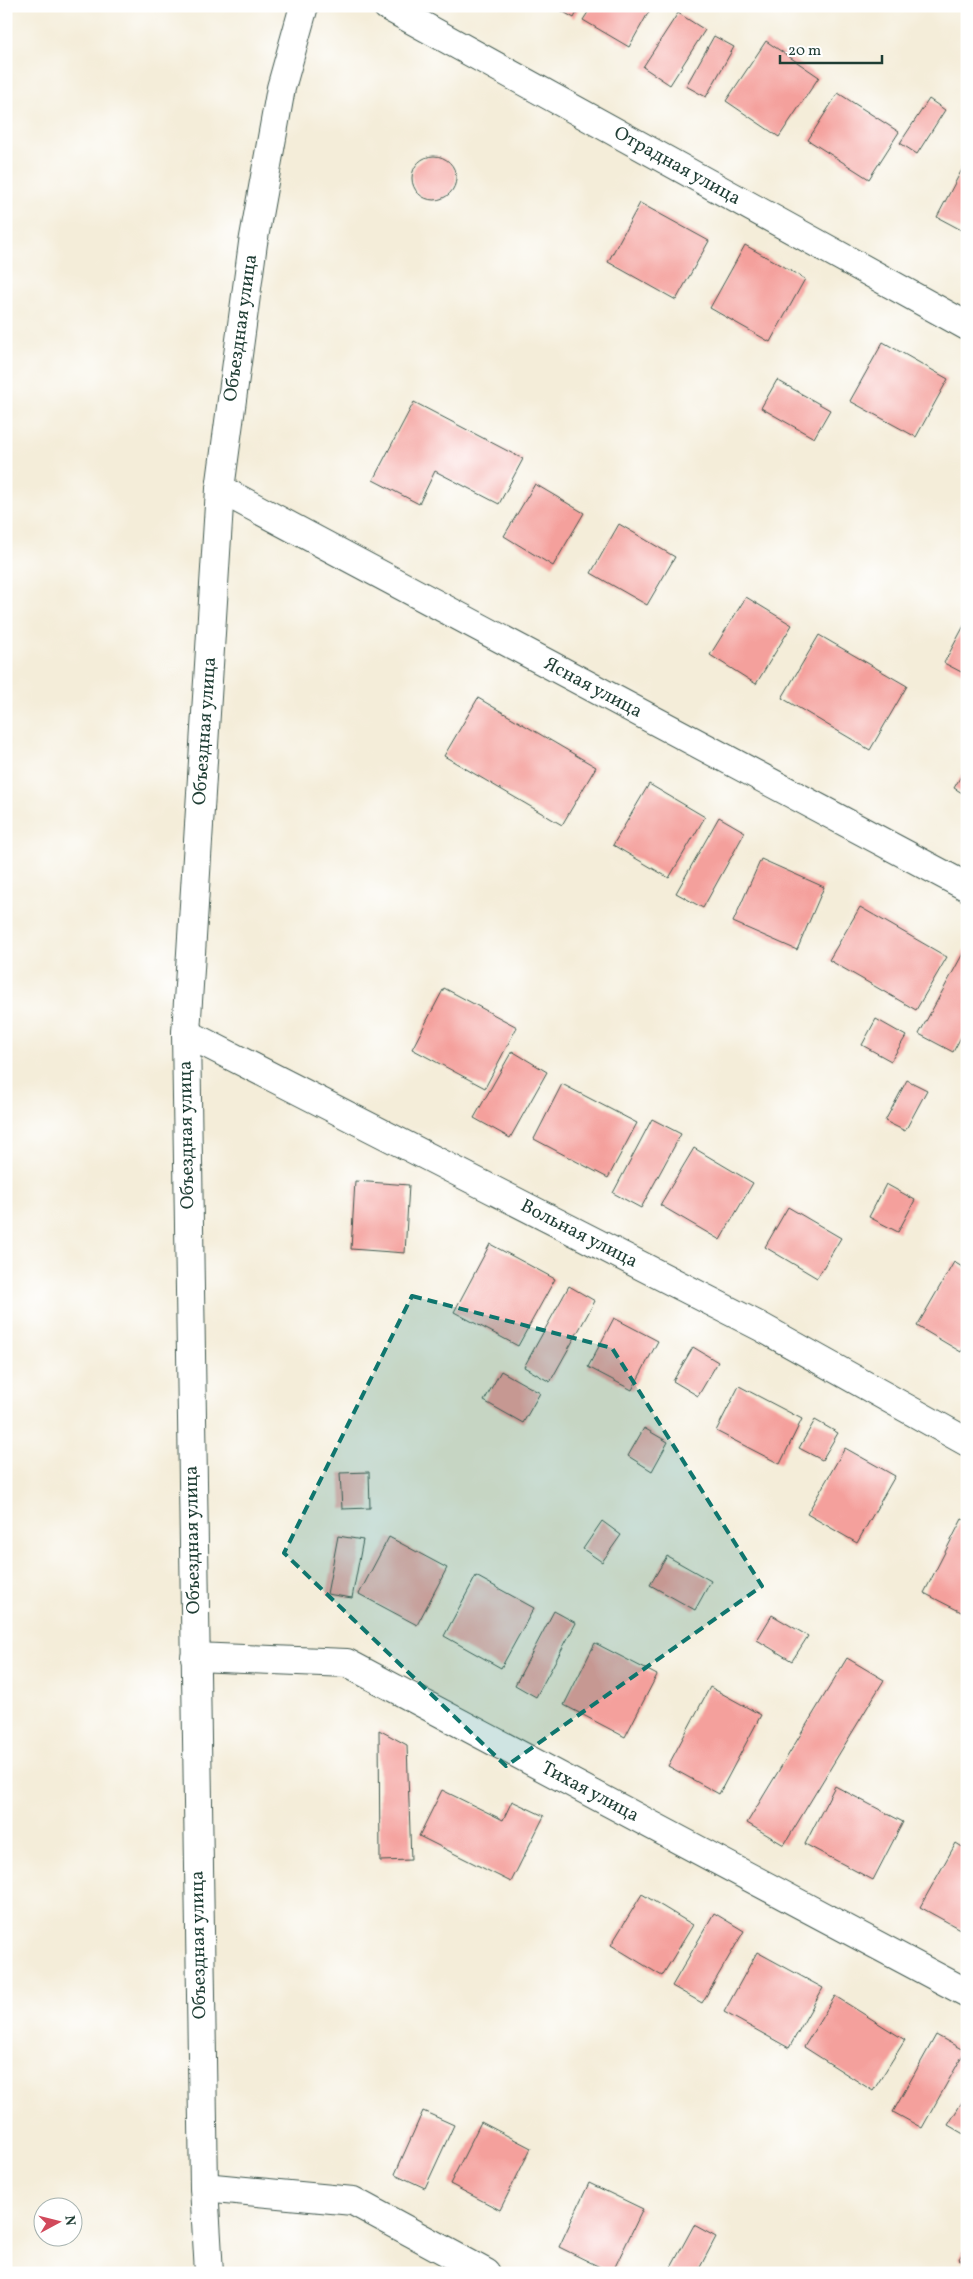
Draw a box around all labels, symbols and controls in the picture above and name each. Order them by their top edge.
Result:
scale bar [780,32,883,64]
text: 20 m [788,41,821,62]
street label: Отрадная улица [609,120,745,212]
street label: Объездная улица [218,253,264,403]
street label: Ясная улица [539,651,647,725]
street label: Объездная улица [187,656,223,806]
street label: Объездная улица [173,1060,201,1210]
street label: Вольная улица [516,1193,642,1275]
street label: Объездная улица [179,1465,207,1615]
street label: Тихая улица [537,1755,643,1829]
street label: Объездная улица [185,1870,213,2020]
north arrow [32,2196,82,2246]
text: N [59,2214,79,2227]

